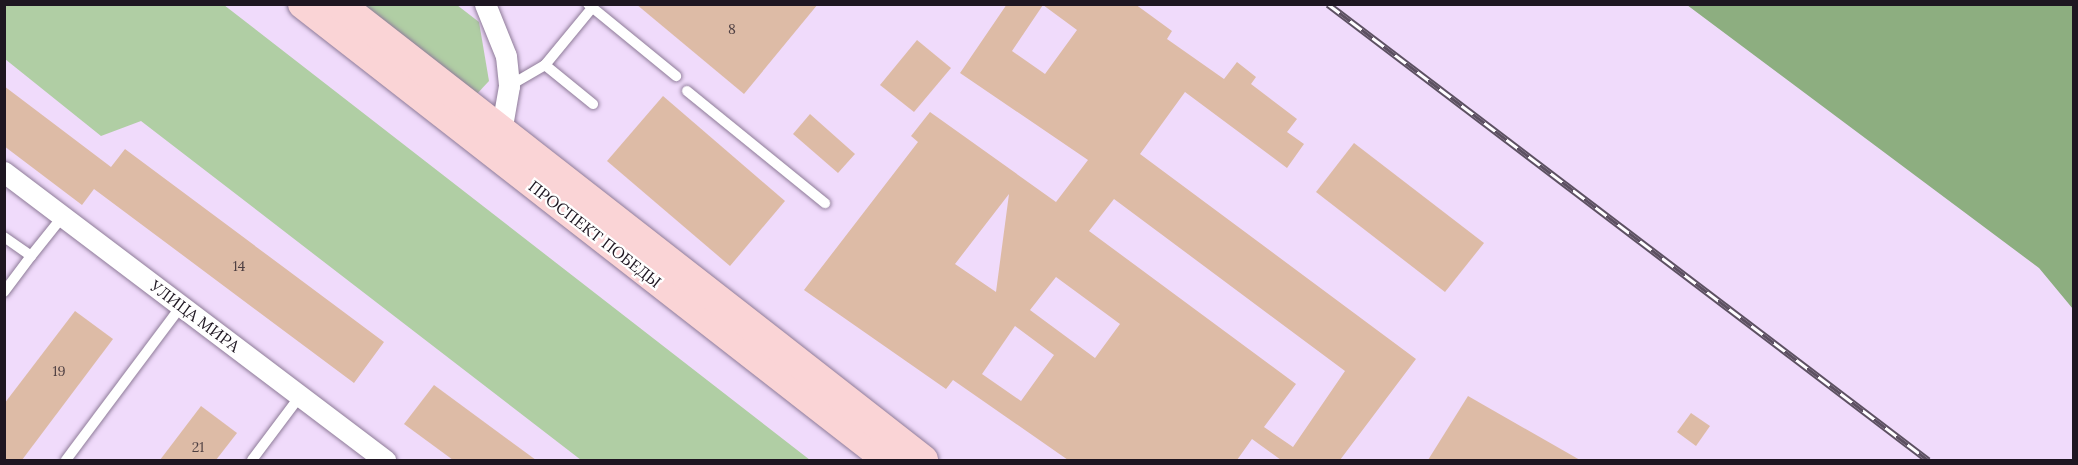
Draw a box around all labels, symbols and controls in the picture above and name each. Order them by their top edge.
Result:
house number: 8 [728,21,736,37]
street label: ПРОСПЕКТ ПОБЕДЫ [525,176,665,292]
house number: 14 [233,258,245,274]
street label: УЛИЦА МИРА [147,276,243,356]
house number: 19 [52,363,66,379]
house number: 21 [192,439,204,455]

